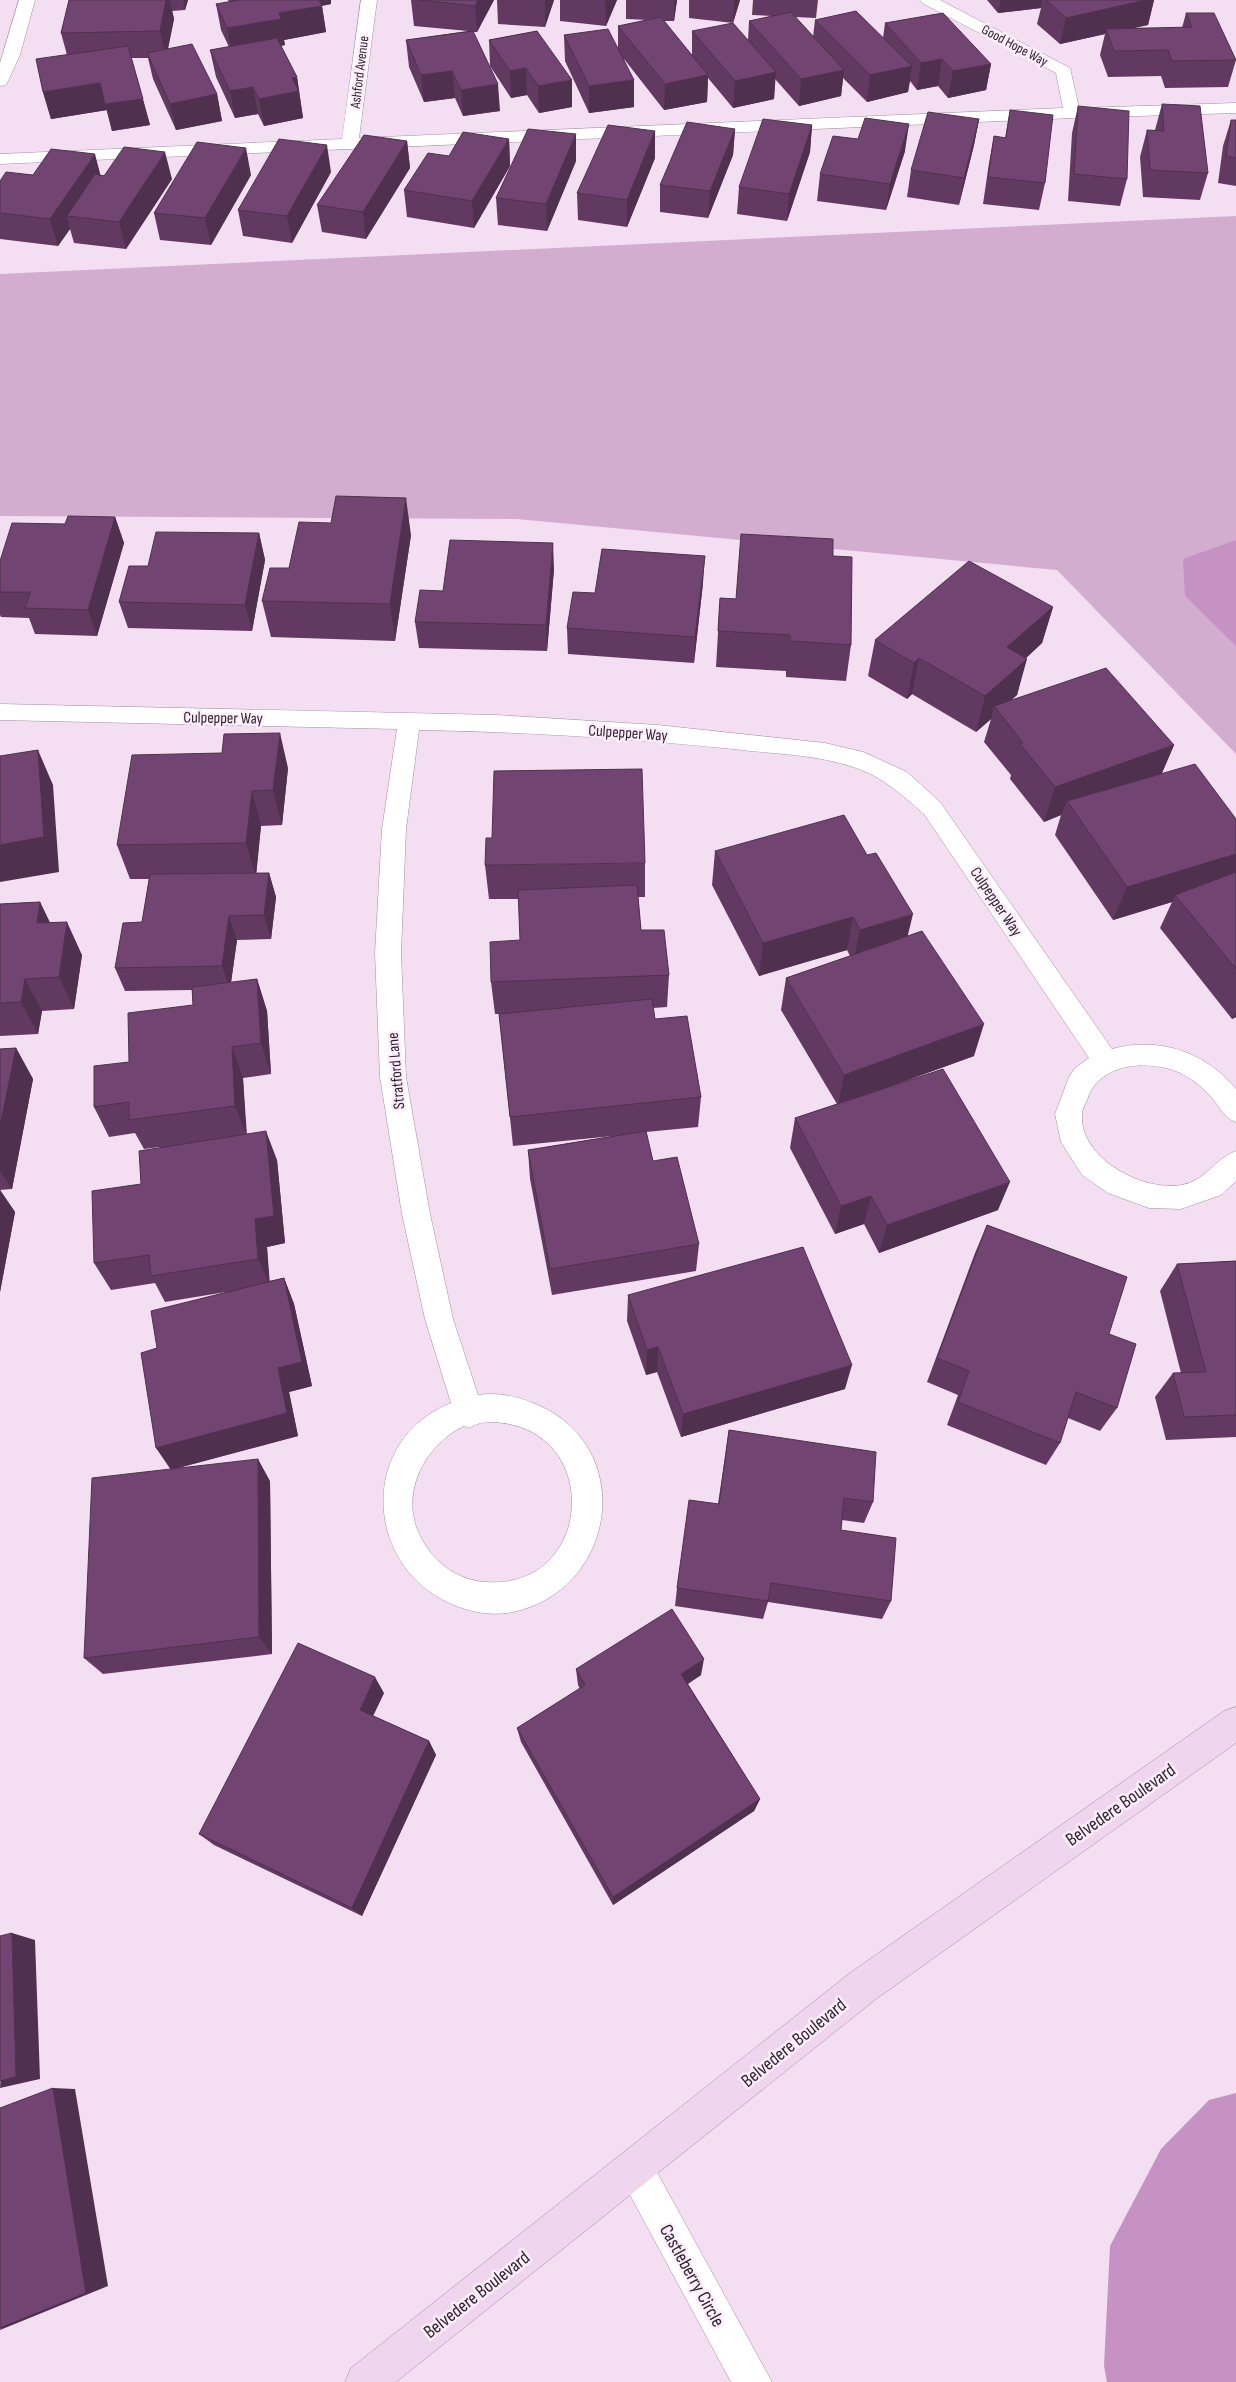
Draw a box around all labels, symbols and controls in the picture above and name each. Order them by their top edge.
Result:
street label: Good Hope Way [979,21,1051,70]
street label: Ashford Avenue [347,35,372,110]
street label: Culpepper Way [183,708,263,729]
street label: Culpepper Way [588,721,668,746]
street label: Culpepper Way [966,864,1026,940]
street label: Stratford Lane [384,1032,409,1110]
street label: Belvedere Boulevard [1062,1759,1180,1852]
street label: Belvedere Boulevard [737,1994,851,2093]
street label: Castleberry Circle [654,2220,729,2331]
street label: Belvedere Boulevard [419,2247,535,2344]

